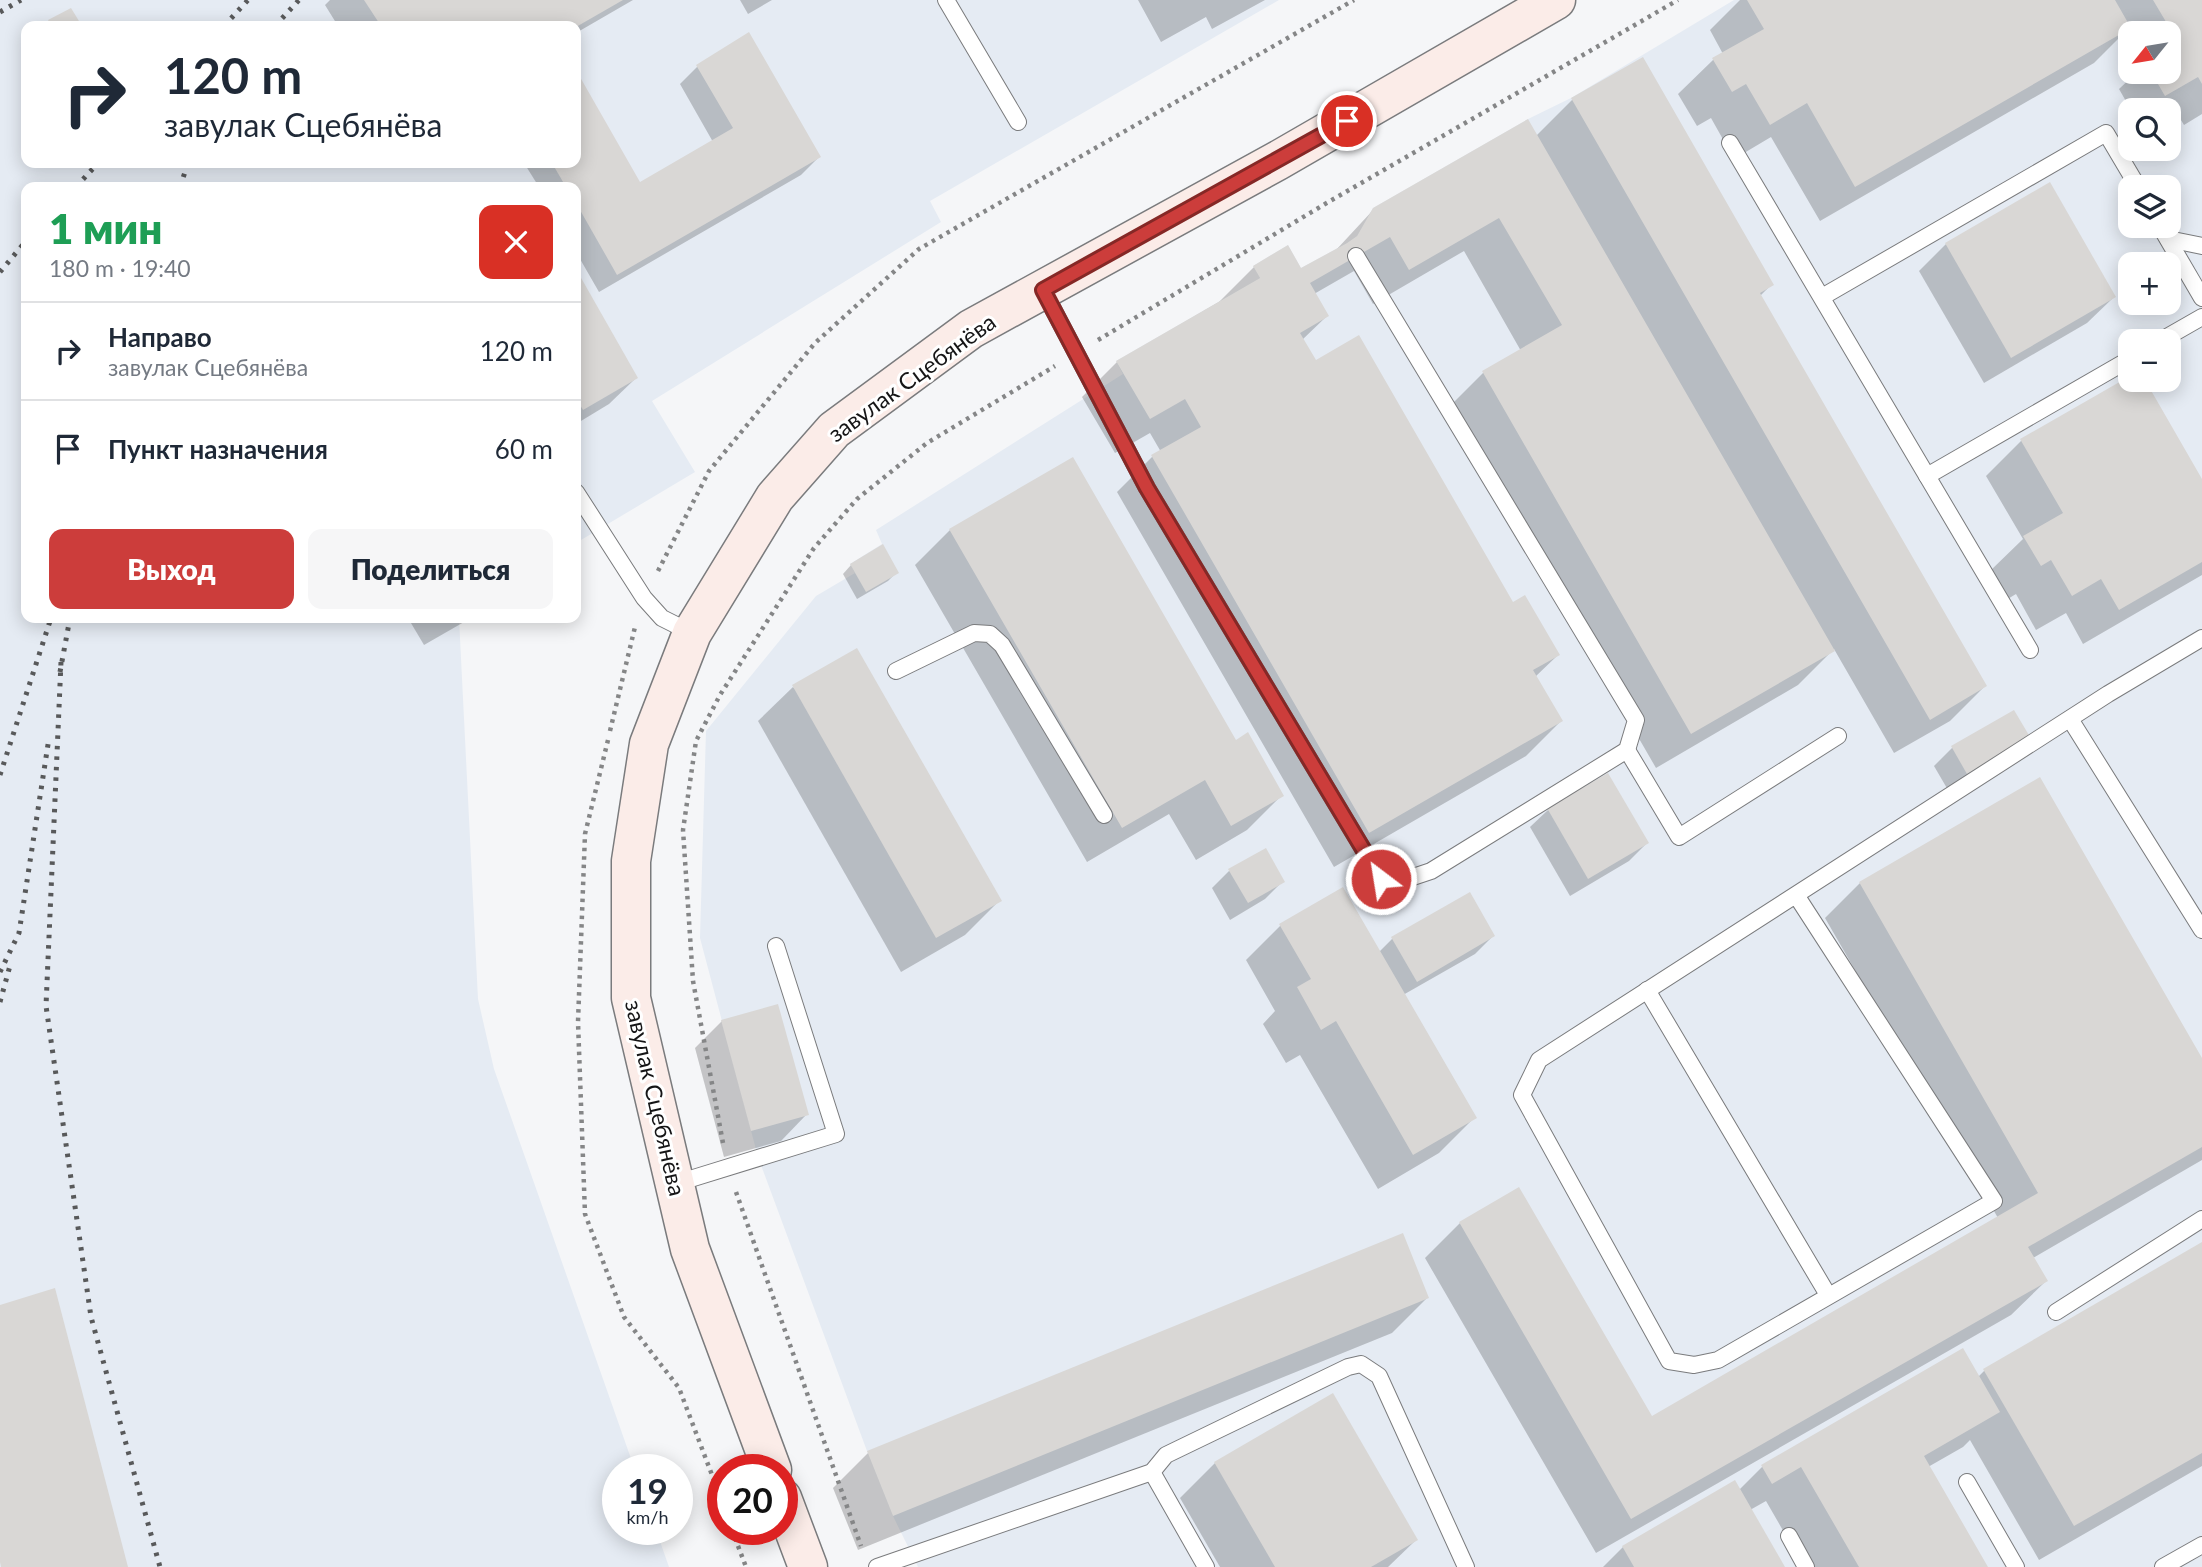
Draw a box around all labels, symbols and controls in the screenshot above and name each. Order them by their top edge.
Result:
north arrow [2118,21,2180,84]
map controls [2118,21,2181,392]
text: 120 m [164,46,302,104]
icon: right [49,49,140,140]
pin [1317,91,1377,151]
button: search [2118,98,2181,161]
icon: arrive [1328,102,1366,140]
text: завулак Сцебянёва [164,105,442,144]
button: layers [2118,175,2181,238]
text: 1 мин [49,203,163,253]
button: close [479,205,553,279]
button: + [2118,252,2181,315]
text: 180 m · 19:40 [49,254,191,282]
street label: завулак Сцебянёва [822,307,1001,447]
text: Направо [108,321,212,353]
button: − [2118,329,2181,392]
icon: right [49,332,87,370]
text: 120 m [480,335,553,367]
text: завулак Сцебянёва [108,353,308,381]
icon: arrive [49,430,87,468]
text: Пункт назначения [108,433,328,465]
text: 60 m [495,433,553,465]
button: Выход [49,529,294,609]
button: Поделиться [308,529,553,609]
position arrow [1344,842,1418,916]
street label: завулак Сцебянёва [620,997,692,1198]
speed limit sign: 20 [707,1454,798,1545]
text: 19 [627,1469,668,1511]
text: km/h [626,1506,669,1528]

